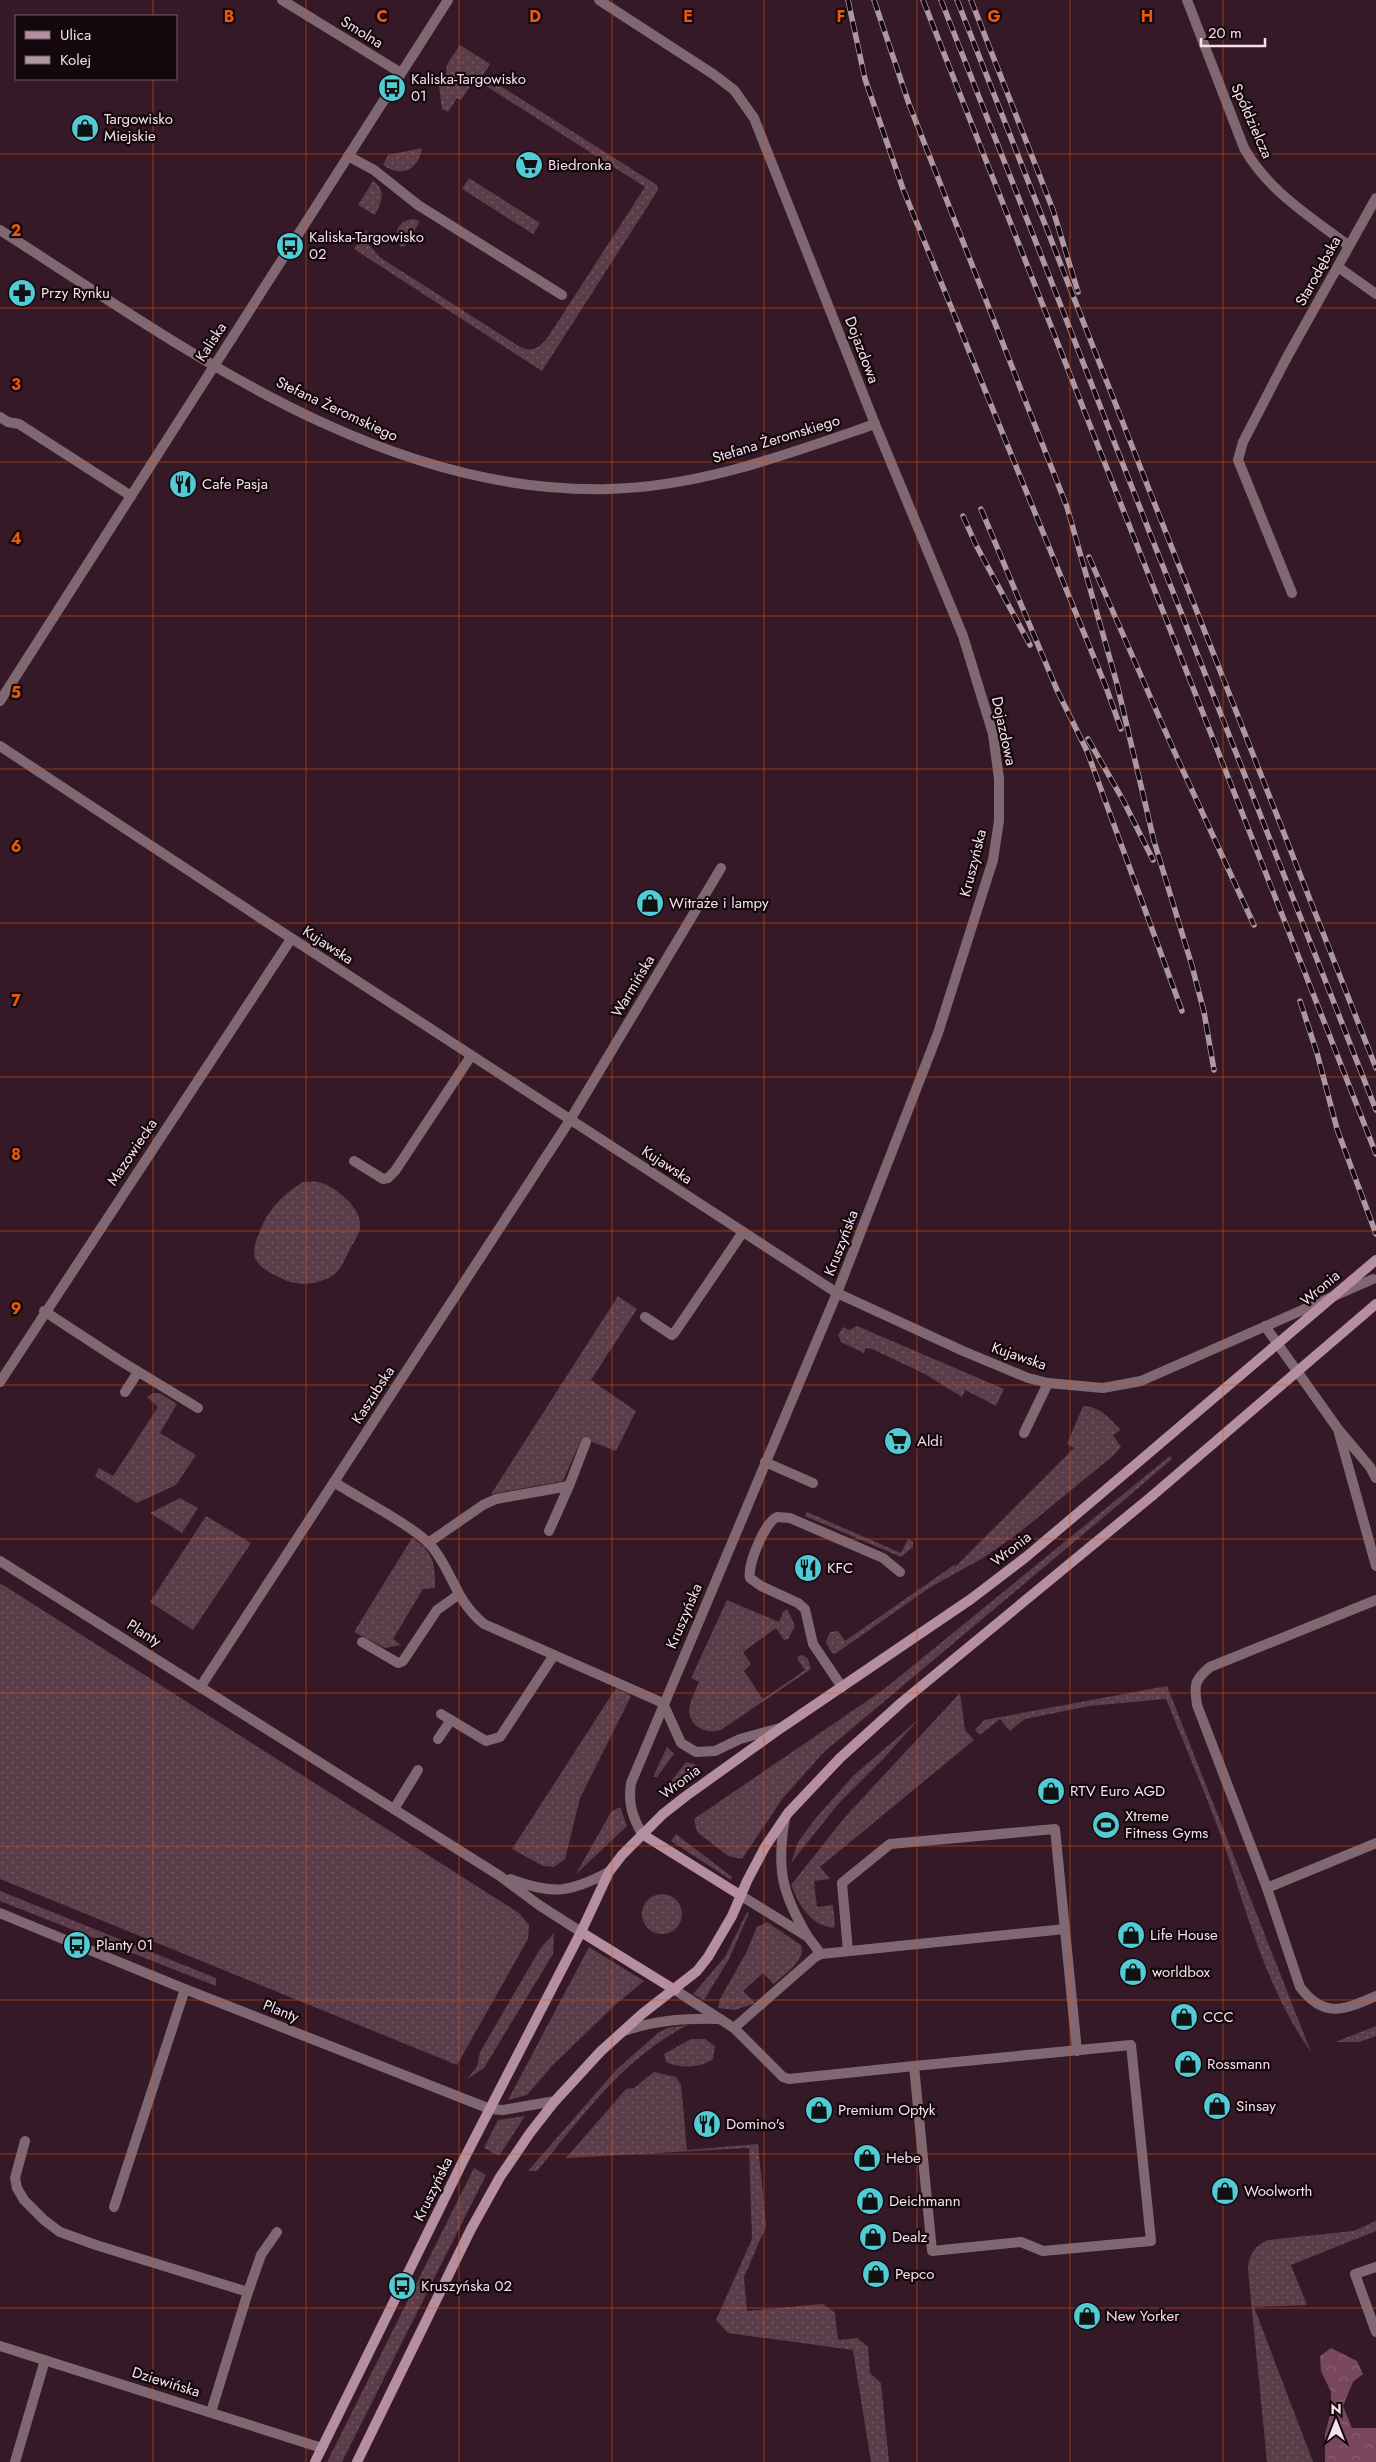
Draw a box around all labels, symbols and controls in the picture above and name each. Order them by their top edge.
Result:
text: B [224,5,234,28]
text: C [376,5,388,28]
text: D [529,5,541,28]
text: E [683,5,693,28]
text: F [837,5,845,28]
text: G [987,5,1001,28]
text: H [1141,5,1153,28]
street label: Smolna [336,10,388,54]
legend [15,15,178,80]
scale bar [1201,15,1265,47]
text: 20 m [1208,22,1242,44]
text: Ulica [60,24,91,46]
text: Kolej [60,49,91,71]
place label: Kaliska-Targowisko 01 [411,68,526,107]
bus stop icon: Kaliska-Targowisko 01 [377,73,407,103]
street label: Spółdzielcza [1226,80,1278,162]
place label: Targowisko Miejskie [104,108,173,147]
shop icon: Targowisko Miejskie [70,113,100,143]
supermarket icon: Biedronka [514,150,544,180]
place label: Biedronka [548,154,611,176]
text: 2 [11,219,21,242]
place label: Kaliska-Targowisko 02 [309,226,424,265]
bus stop icon: Kaliska-Targowisko 02 [275,231,305,261]
street label: Starodębska [1290,232,1346,310]
pharmacy icon: Przy Rynku [7,278,37,308]
place label: Przy Rynku [41,282,110,304]
street label: Dojazdowa [839,313,885,387]
street label: Kaliska [190,318,232,366]
street label: Stefana Żeromskiego [272,371,402,447]
text: 3 [11,373,21,396]
street label: Stefana Żeromskiego [709,409,843,469]
restaurant icon: Cafe Pasja [168,469,198,499]
place label: Cafe Pasja [202,473,268,495]
text: 4 [10,527,22,550]
text: 5 [11,681,21,704]
street label: Dojazdowa [986,694,1022,768]
street label: Kruszyńska [954,827,992,899]
text: 6 [11,835,21,858]
shop icon: Witraże i lampy [635,888,665,918]
place label: Witraże i lampy [669,892,769,914]
street label: Kujawska [298,920,358,970]
street label: Warmińska [606,951,660,1021]
text: 7 [11,989,21,1012]
street label: Mazowiecka [101,1114,163,1190]
street label: Kujawska [637,1140,697,1190]
text: 8 [11,1143,21,1166]
street label: Kruszyńska [818,1207,864,1279]
street label: Wronia [1295,1265,1345,1311]
text: 9 [11,1297,21,1320]
street label: Kujawska [989,1336,1049,1376]
street label: Kaszubska [346,1362,400,1428]
supermarket icon: Aldi [883,1426,913,1456]
place label: Aldi [917,1430,943,1452]
street label: Wronia [986,1526,1036,1572]
restaurant icon: KFC [793,1553,823,1583]
place label: KFC [827,1557,853,1579]
street label: Kruszyńska [660,1580,708,1652]
street label: Planty [122,1614,166,1652]
street label: Wronia [655,1759,705,1805]
shop icon: RTV Euro AGD [1036,1776,1066,1806]
place label: RTV Euro AGD [1070,1780,1165,1802]
place label: Xtreme Fitness Gyms [1125,1805,1208,1844]
sports icon: Xtreme Fitness Gyms [1091,1810,1121,1840]
shop icon: Life House [1116,1920,1146,1950]
place label: Life House [1150,1924,1218,1946]
bus stop icon: Planty 01 [62,1930,92,1960]
place label: Planty 01 [96,1934,153,1956]
shop icon: worldbox [1118,1957,1148,1987]
place label: worldbox [1152,1961,1211,1983]
street label: Planty [260,1994,303,2028]
shop icon: CCC [1169,2002,1199,2032]
place label: CCC [1203,2006,1234,2028]
shop icon: Rossmann [1173,2049,1203,2079]
place label: Rossmann [1207,2053,1270,2075]
shop icon: Sinsay [1202,2091,1232,2121]
shop icon: Premium Optyk [804,2095,834,2125]
place label: Sinsay [1236,2095,1276,2117]
place label: Premium Optyk [838,2099,936,2121]
restaurant icon: Domino's [692,2109,722,2139]
place label: Domino's [726,2113,784,2135]
shop icon: Hebe [852,2143,882,2173]
place label: Hebe [886,2147,921,2169]
street label: Kruszyńska [408,2153,458,2225]
shop icon: Woolworth [1210,2176,1240,2206]
place label: Woolworth [1244,2180,1312,2202]
shop icon: Deichmann [855,2186,885,2216]
place label: Deichmann [889,2190,961,2212]
shop icon: Dealz [858,2222,888,2252]
place label: Dealz [892,2226,928,2248]
shop icon: Pepco [861,2259,891,2289]
place label: Pepco [895,2263,934,2285]
bus stop icon: Kruszyńska 02 [387,2271,417,2301]
place label: Kruszyńska 02 [421,2275,512,2297]
shop icon: New Yorker [1072,2301,1102,2331]
place label: New Yorker [1106,2305,1180,2327]
street label: Dziewińska [129,2361,203,2403]
north arrow [1311,2397,1361,2447]
text: N [1330,2399,1342,2419]

